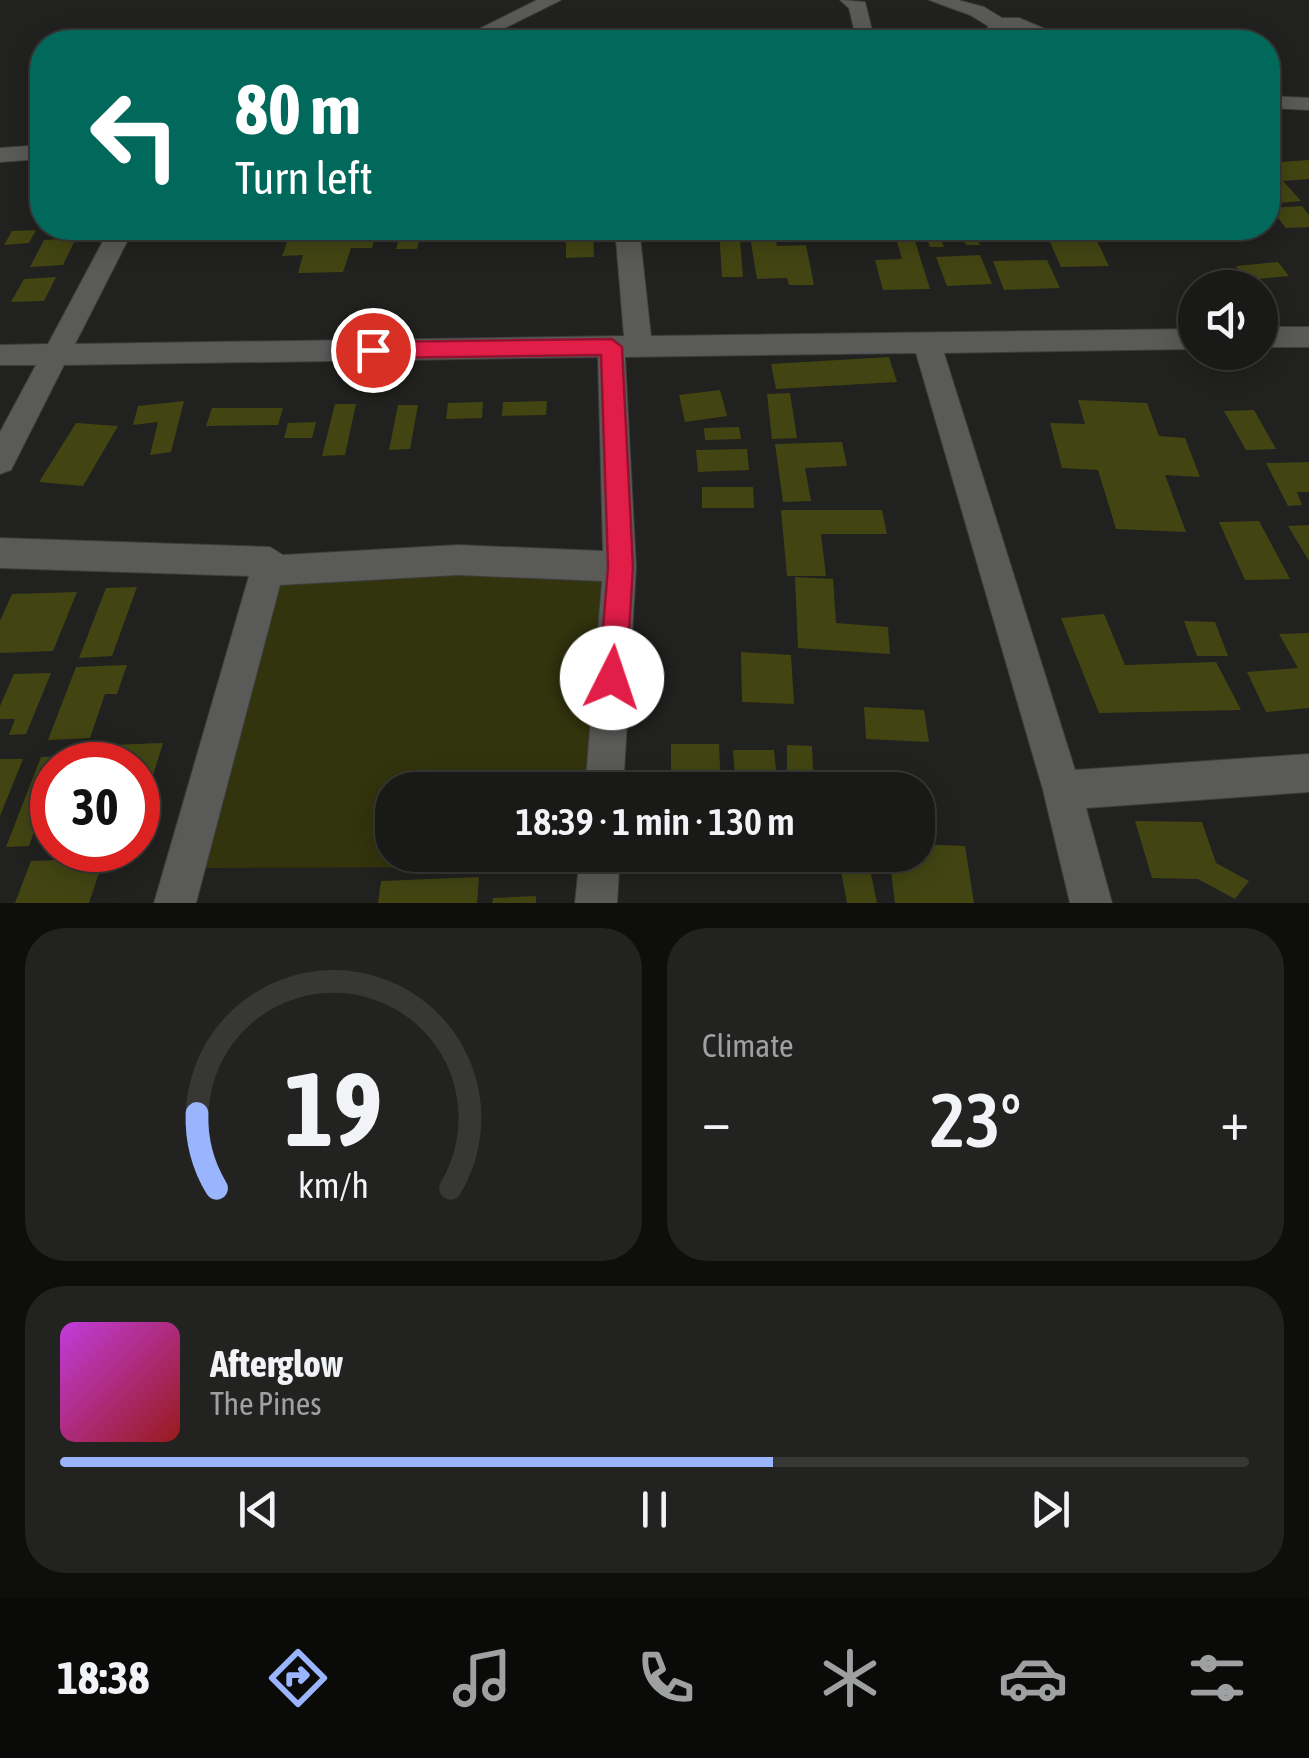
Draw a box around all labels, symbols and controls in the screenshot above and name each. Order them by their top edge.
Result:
text: 80 m [235,69,361,149]
icon: left [70,70,200,200]
text: Turn left [235,152,373,204]
map controls [1178,270,1278,370]
button: sound [1178,270,1278,370]
pin [331,308,416,393]
icon: arrive [346,323,401,378]
position arrow [560,626,664,730]
speed limit sign: 30 [30,742,160,872]
text: 18:39 · 1 min · 130 m [515,800,795,843]
text: Climate [702,1027,794,1064]
text: 19 [285,1049,382,1168]
text: 23° [930,1077,1021,1163]
text: − [702,1089,731,1152]
text: + [1220,1089,1249,1152]
text: km/h [298,1165,369,1206]
text: Afterglow [210,1342,343,1385]
text: The Pines [210,1385,322,1422]
icon: previous [231,1482,286,1537]
icon: pause [627,1482,682,1537]
icon: next [1023,1482,1078,1537]
icon: directions [263,1643,333,1713]
icon: music [447,1643,517,1713]
icon: phone [631,1643,701,1713]
icon: climate [815,1643,885,1713]
icon: car [998,1643,1068,1713]
icon: filters [1182,1643,1252,1713]
text: 18:38 [57,1652,150,1704]

